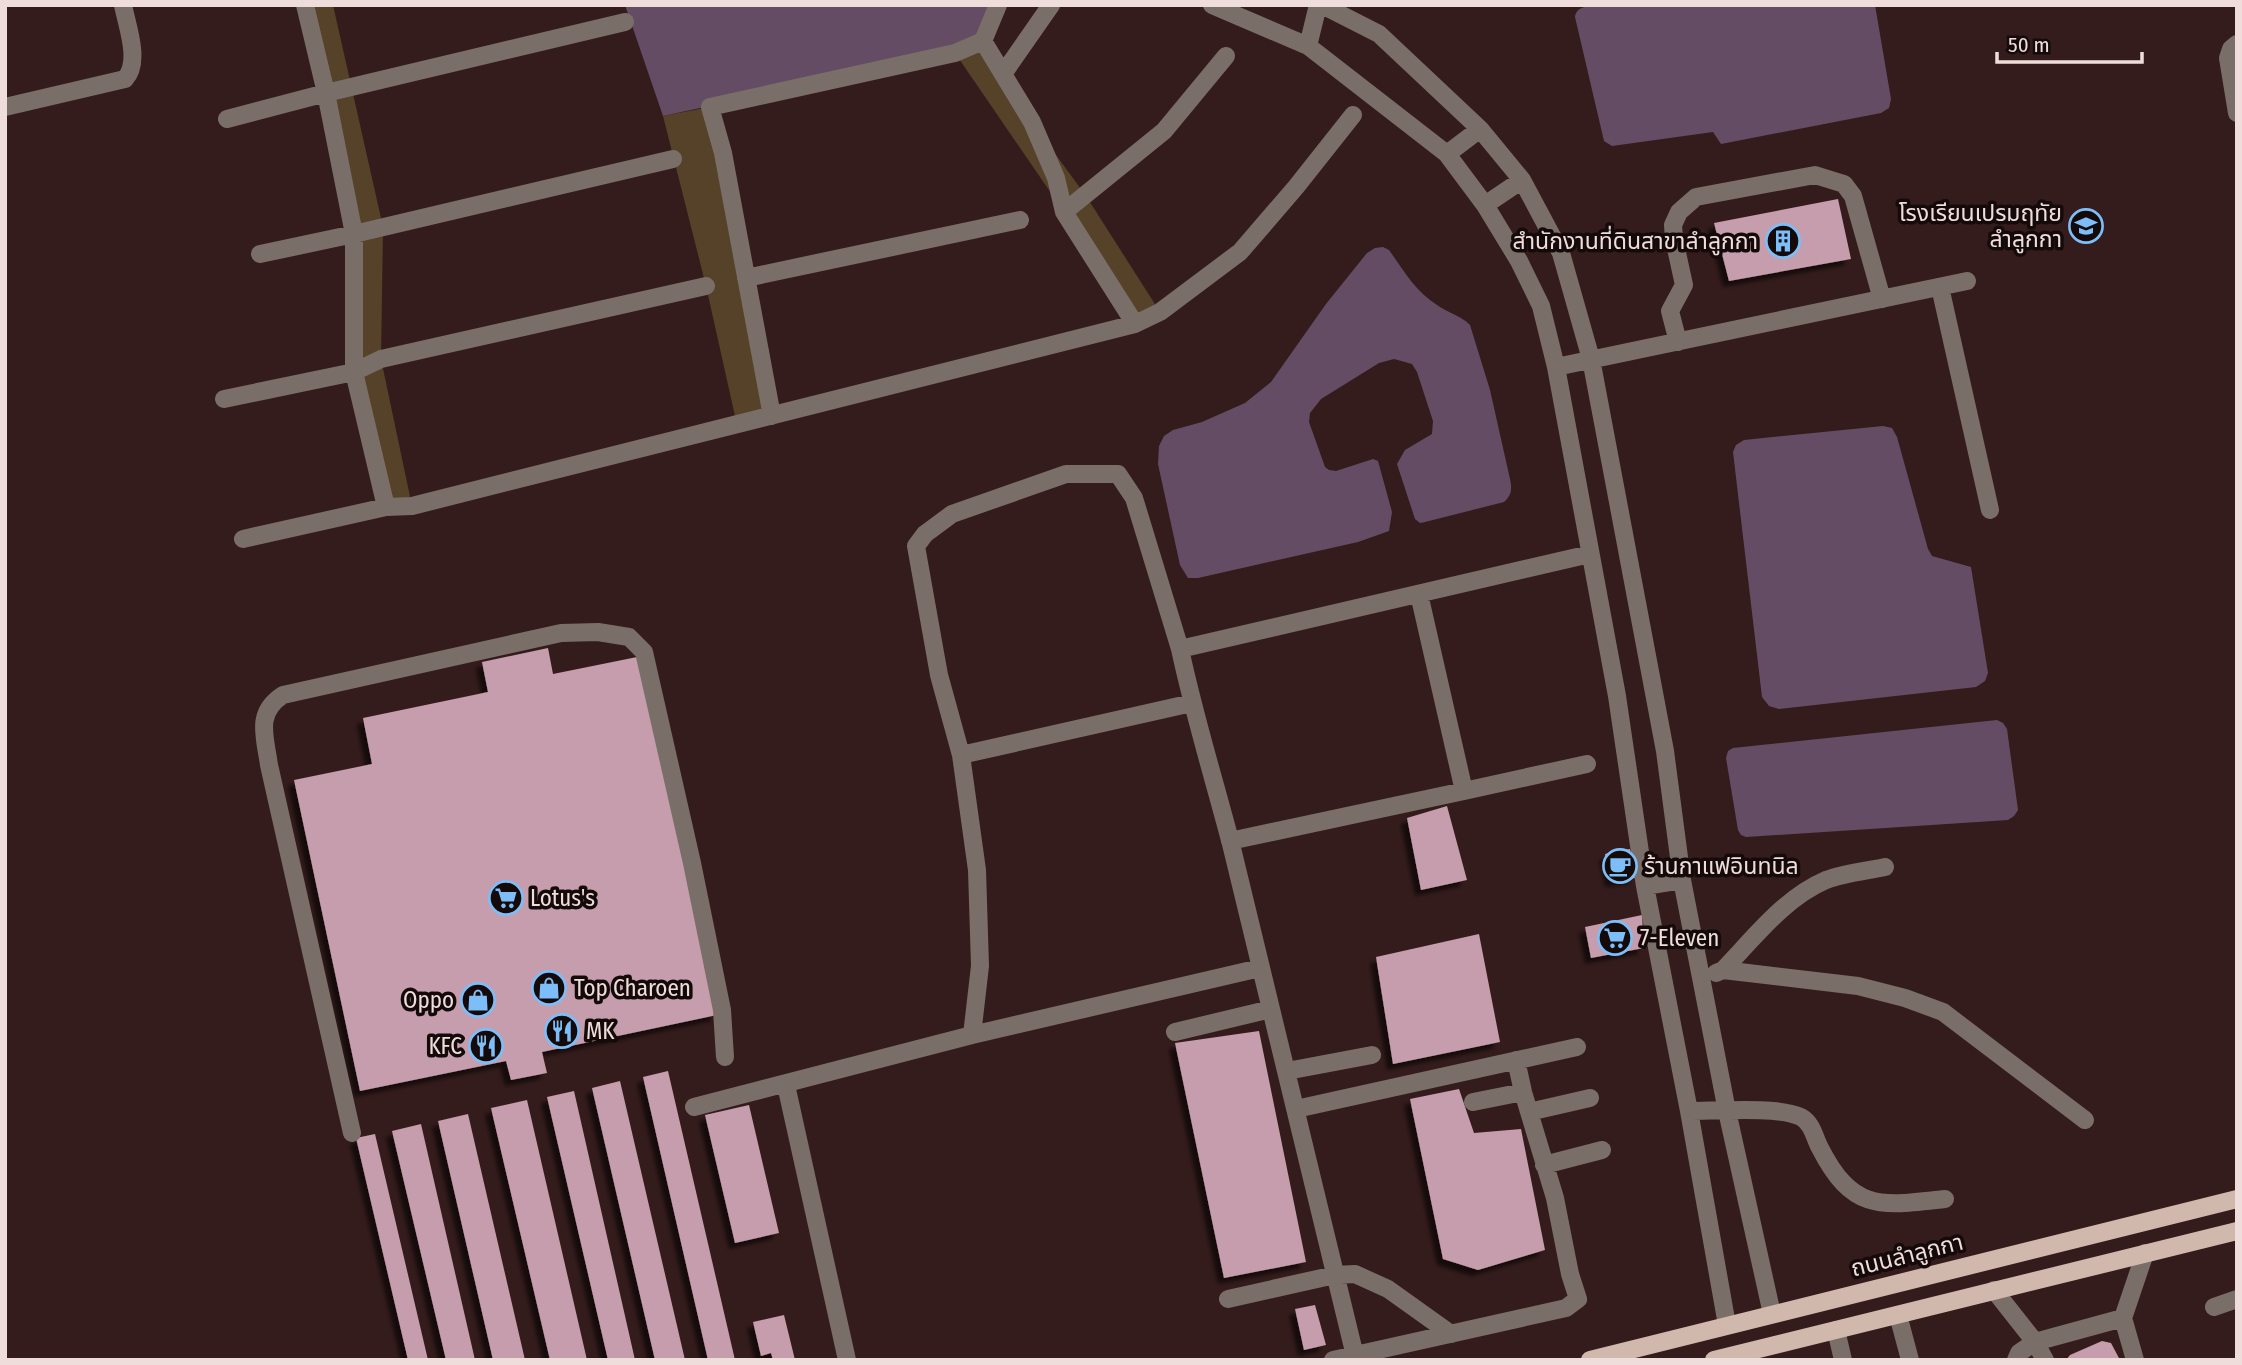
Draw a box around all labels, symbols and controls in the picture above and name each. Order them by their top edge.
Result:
scale bar [1997,21,2142,65]
text: 50 m [2008,32,2050,58]
place label: โรงเรียนเปรมฤทัย ลำลูกกา [1899,199,2062,254]
school or university icon: โรงเรียนเปรมฤทัย ลำลูกกา [2067,207,2105,245]
building icon: สำนักงานที่ดินสาขาลำลูกกา [1764,222,1802,260]
place label: สำนักงานที่ดินสาขาลำลูกกา [1513,225,1758,256]
cafe icon: ร้านกาแฟอินทนิล [1601,847,1639,885]
place label: ร้านกาแฟอินทนิล [1644,852,1799,880]
supermarket icon: Lotus's [487,879,525,917]
place label: Lotus's [530,884,595,912]
supermarket icon: 7-Eleven [1596,919,1634,957]
place label: 7-Eleven [1640,924,1719,952]
shop icon: Top Charoen [530,969,568,1007]
place label: Top Charoen [574,974,691,1002]
shop icon: Oppo [459,981,497,1019]
place label: Oppo [403,986,454,1014]
restaurant icon: MK [543,1012,581,1050]
place label: MK [586,1017,615,1045]
restaurant icon: KFC [467,1027,505,1065]
place label: KFC [428,1032,462,1060]
street label: ถนนลำลูกกา [1848,1228,1966,1283]

